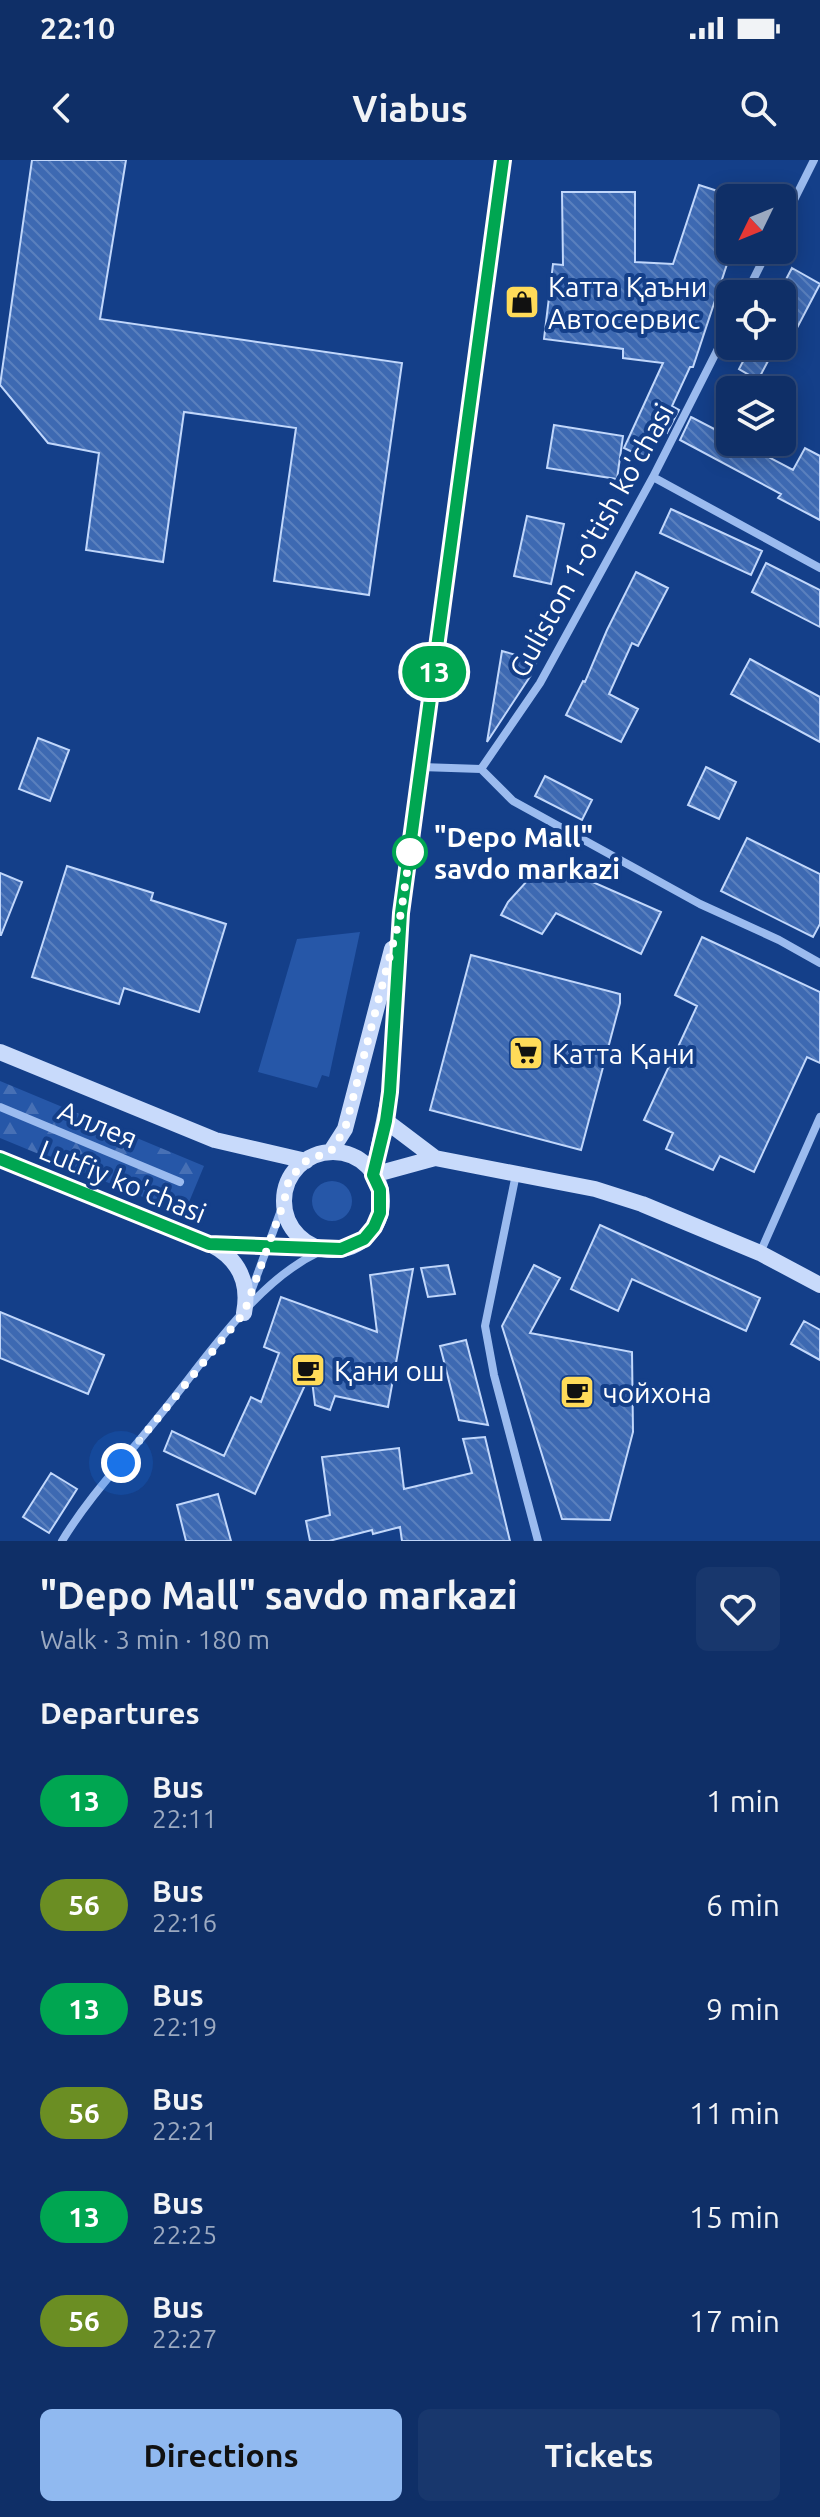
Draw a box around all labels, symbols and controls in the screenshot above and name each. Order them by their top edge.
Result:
text: 22:10 [40,11,115,45]
icon: back [40,86,84,130]
icon: search [736,86,780,130]
text: Viabus [352,88,468,129]
north arrow [716,184,796,264]
map controls [716,184,796,456]
place label: Катта Қаъни Автосервис [548,271,707,334]
button: locate [716,280,796,360]
shop icon: Катта Қаъни Автосервис [503,283,541,321]
button: layers [716,376,796,456]
street label: Guliston 1-o'tish ko'chasi [503,398,679,682]
line badge: 13 [398,646,470,698]
text: 13 [418,656,450,687]
place label: "Depo Mall" savdo markazi [434,821,620,884]
marker: "Depo Mall" savdo markazi [393,835,427,869]
supermarket icon: Катта Қани [507,1034,545,1072]
place label: Катта Қани [552,1038,695,1069]
street label: Аллея [54,1094,142,1154]
street label: Lutfiy ko'chasi [35,1133,211,1229]
cafe icon: Қани ош [289,1351,327,1389]
place label: Қани ош [334,1355,445,1386]
cafe icon: чойхона [558,1373,596,1411]
place label: чойхона [603,1377,712,1408]
your location [101,1443,141,1483]
button: heart [696,1567,780,1651]
text: "Depo Mall" savdo markazi [40,1574,517,1616]
text: Walk · 3 min · 180 m [40,1625,270,1654]
text: Departures [40,1696,200,1730]
text: Bus [152,1770,204,1804]
text: 1 min [706,1784,780,1818]
text: 13 [68,1785,100,1816]
text: 22:11 [152,1804,217,1833]
text: Bus [152,1874,204,1908]
text: 6 min [706,1888,780,1922]
text: 56 [68,1889,100,1920]
text: 22:16 [152,1908,217,1937]
text: Bus [152,1978,204,2012]
text: 9 min [706,1992,780,2026]
text: 13 [68,1993,100,2024]
text: 22:19 [152,2012,217,2041]
text: Bus [152,2082,204,2116]
text: 11 min [689,2096,780,2130]
text: 56 [68,2097,100,2128]
text: 22:21 [152,2116,217,2145]
text: Bus [152,2186,204,2220]
text: 15 min [689,2200,780,2234]
text: 13 [68,2201,100,2232]
text: 22:25 [152,2220,217,2249]
text: Bus [152,2290,204,2324]
text: 17 min [689,2304,780,2338]
text: 56 [68,2305,100,2336]
text: 22:27 [152,2324,217,2353]
button: Directions [40,2409,402,2501]
button: Tickets [418,2409,780,2501]

